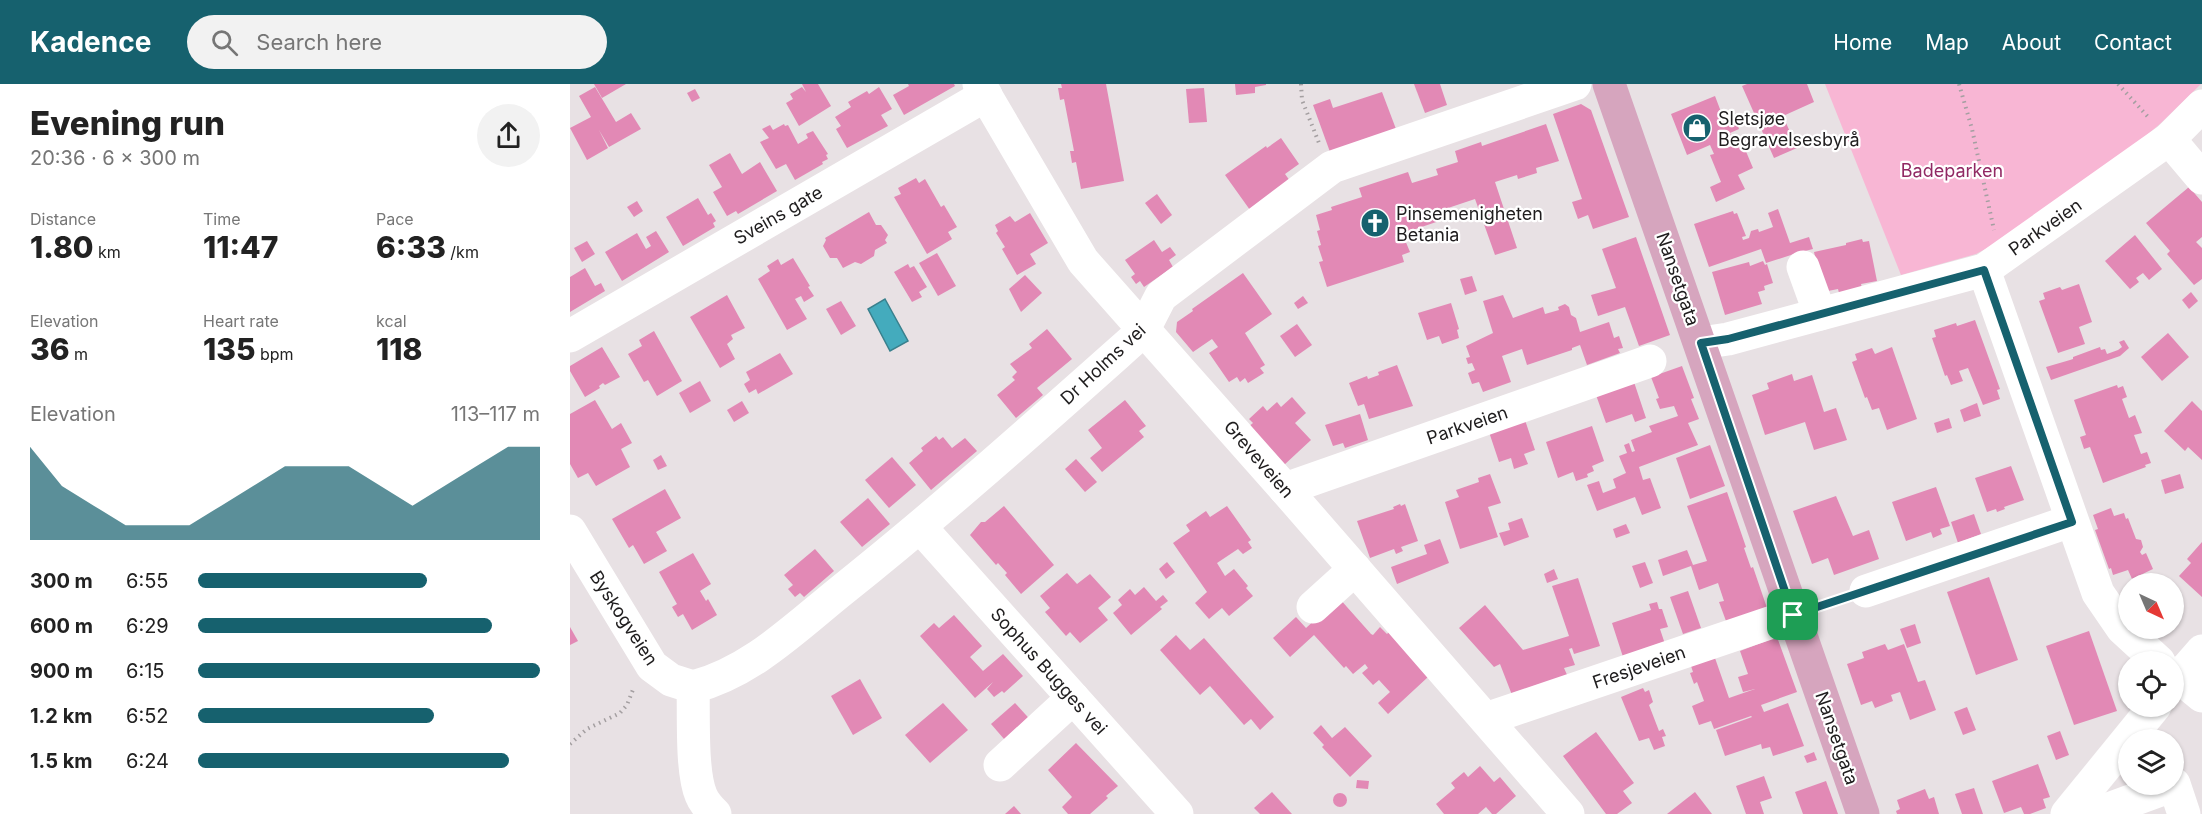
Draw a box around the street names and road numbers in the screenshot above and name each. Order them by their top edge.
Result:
street label: Sveins gate [730,181,826,249]
street label: Parkveien [2004,194,2086,260]
street label: Nansetgata [1652,230,1704,328]
street label: Dr Holms vei [1056,319,1150,409]
street label: Parkveien [1424,401,1510,449]
street label: Greveveien [1220,416,1298,502]
street label: Byskogveien [586,567,662,669]
street label: Sophus Bugges vei [987,603,1111,739]
street label: Fresjeveien [1590,641,1688,693]
street label: Nansetgata [1811,689,1863,787]

